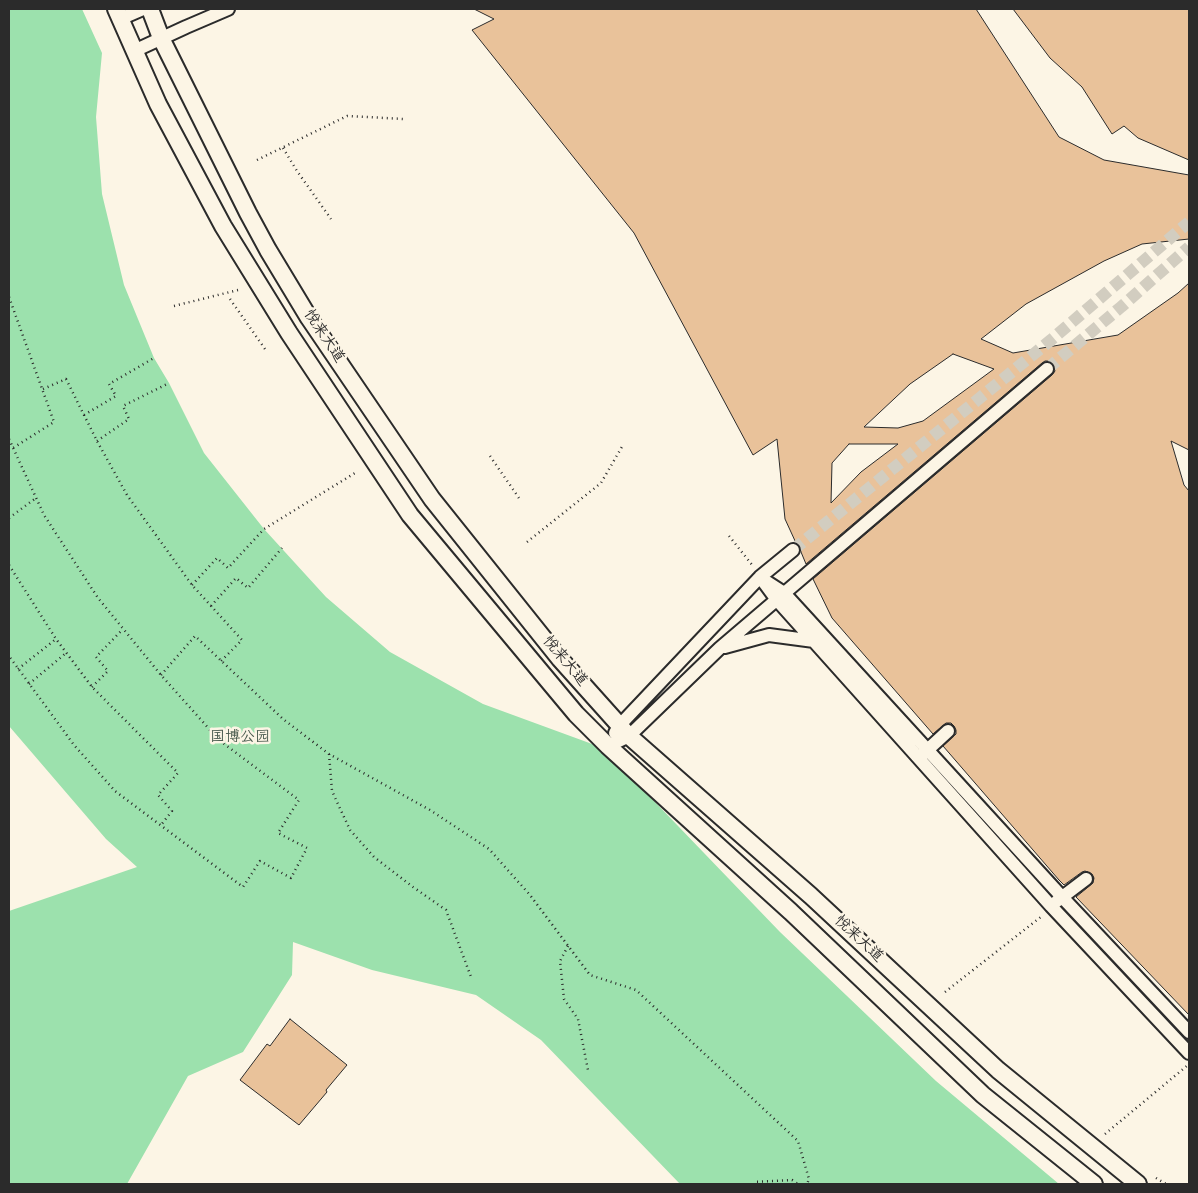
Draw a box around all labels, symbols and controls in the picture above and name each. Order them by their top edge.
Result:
street label: 悦来大道 [299,307,347,367]
street label: 悦来大道 [538,633,590,691]
park label: 国博公园 [210,729,270,747]
street label: 悦来大道 [830,913,886,967]

